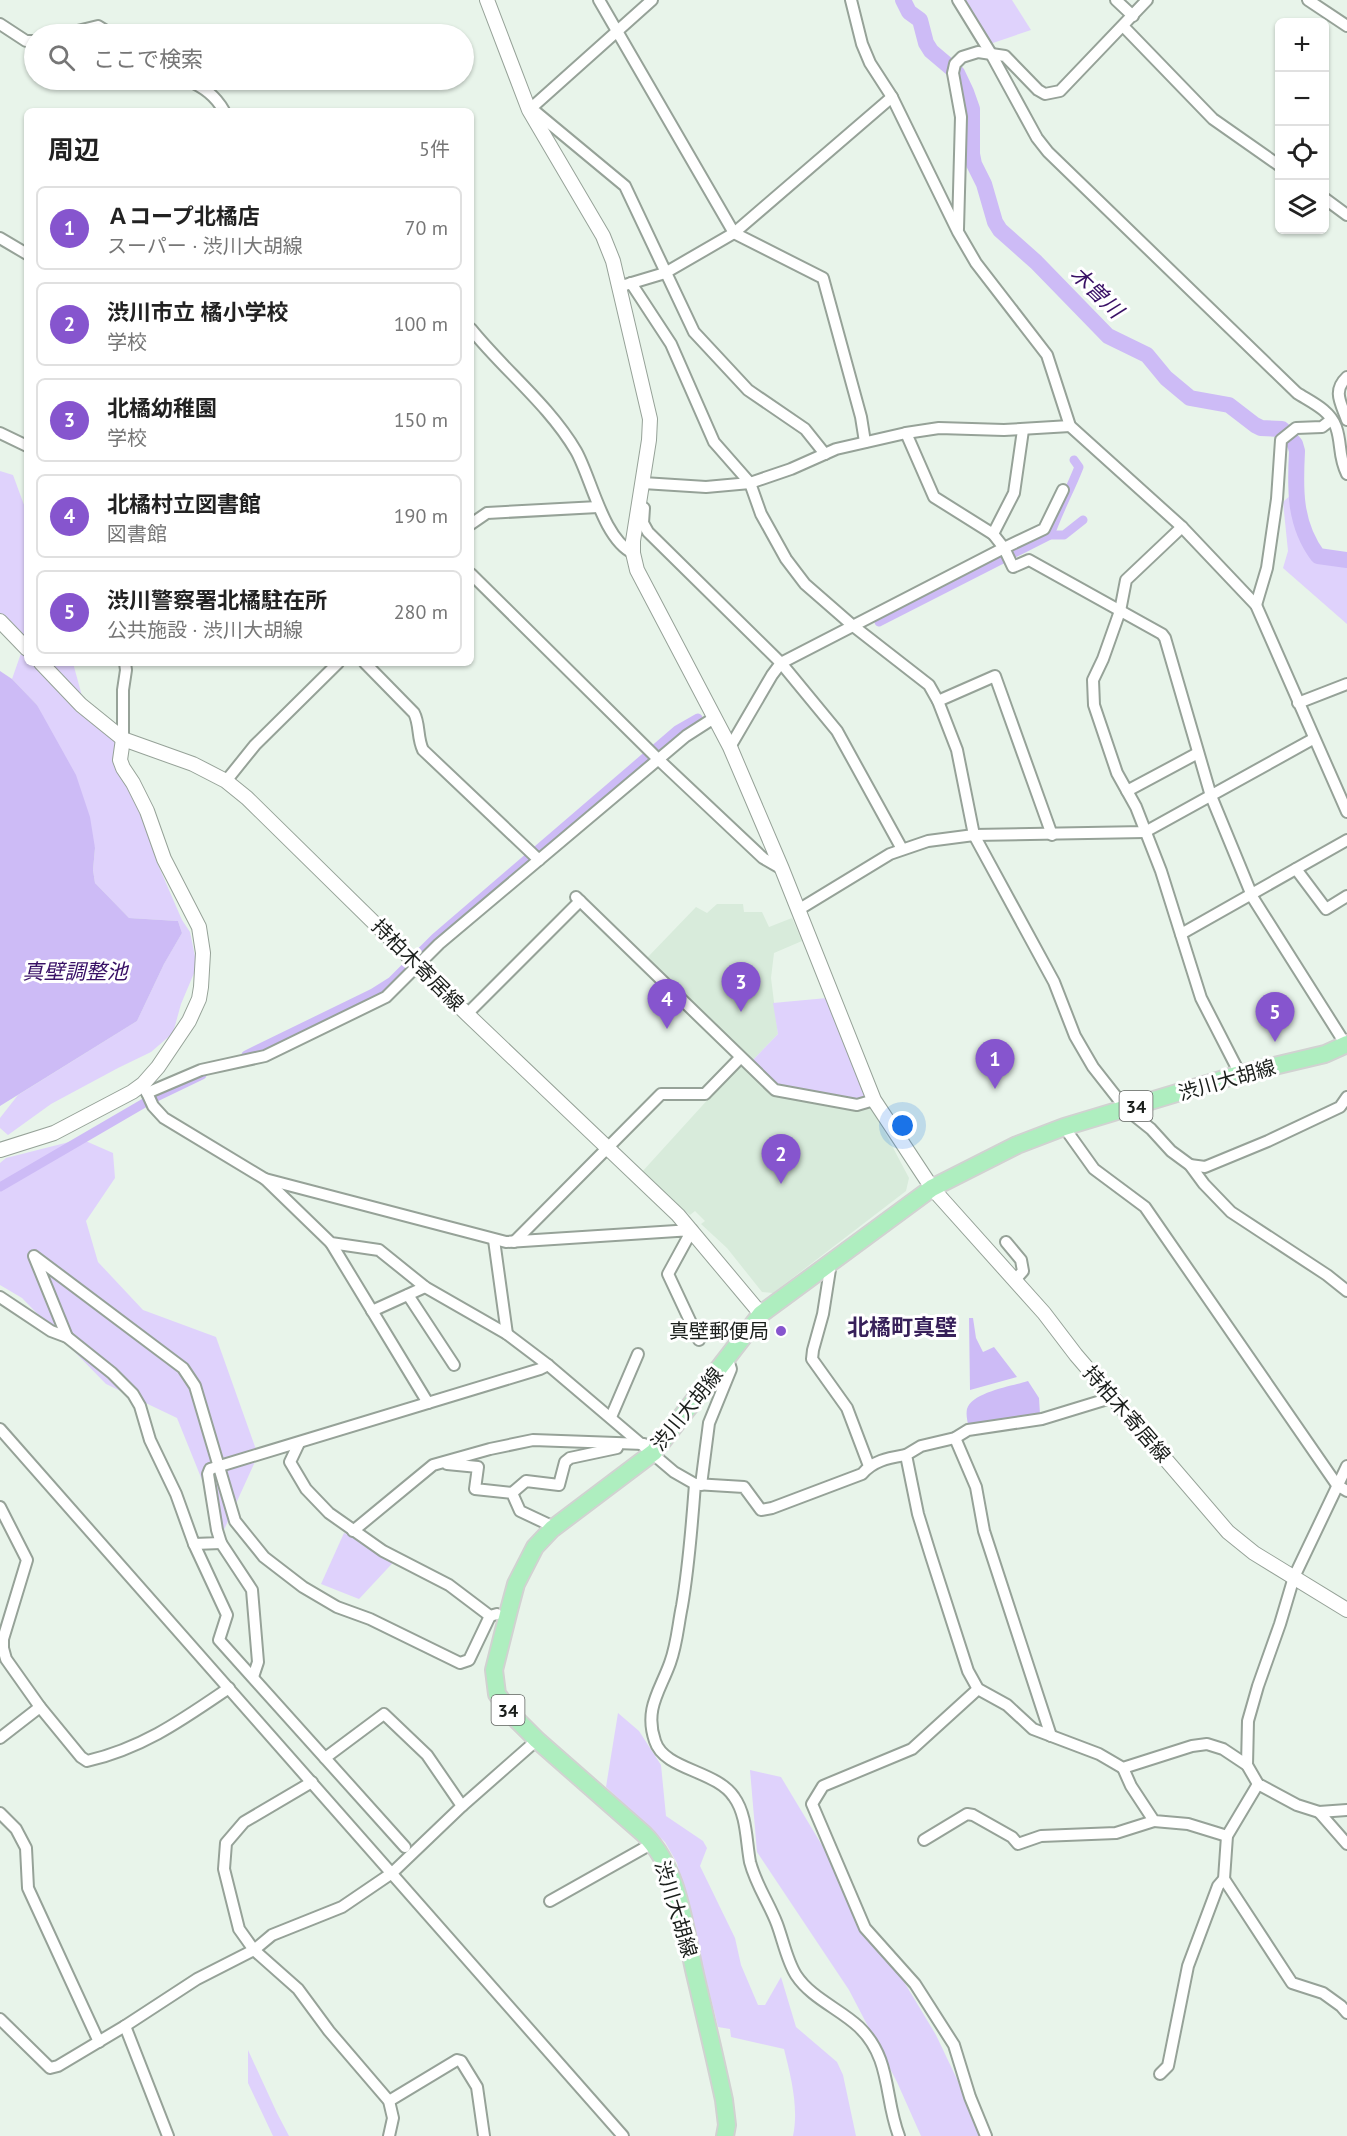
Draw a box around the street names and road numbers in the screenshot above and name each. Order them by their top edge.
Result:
street label: 持柏木寄居線 [366,913,470,1017]
street label: 渋川大胡線 [1175,1054,1279,1106]
road number: 34 [1120,1091,1152,1121]
street label: 持柏木寄居線 [1078,1360,1176,1468]
street label: 渋川大胡線 [645,1362,729,1456]
road number: 34 [492,1695,524,1725]
street label: 渋川大胡線 [649,1857,703,1961]

